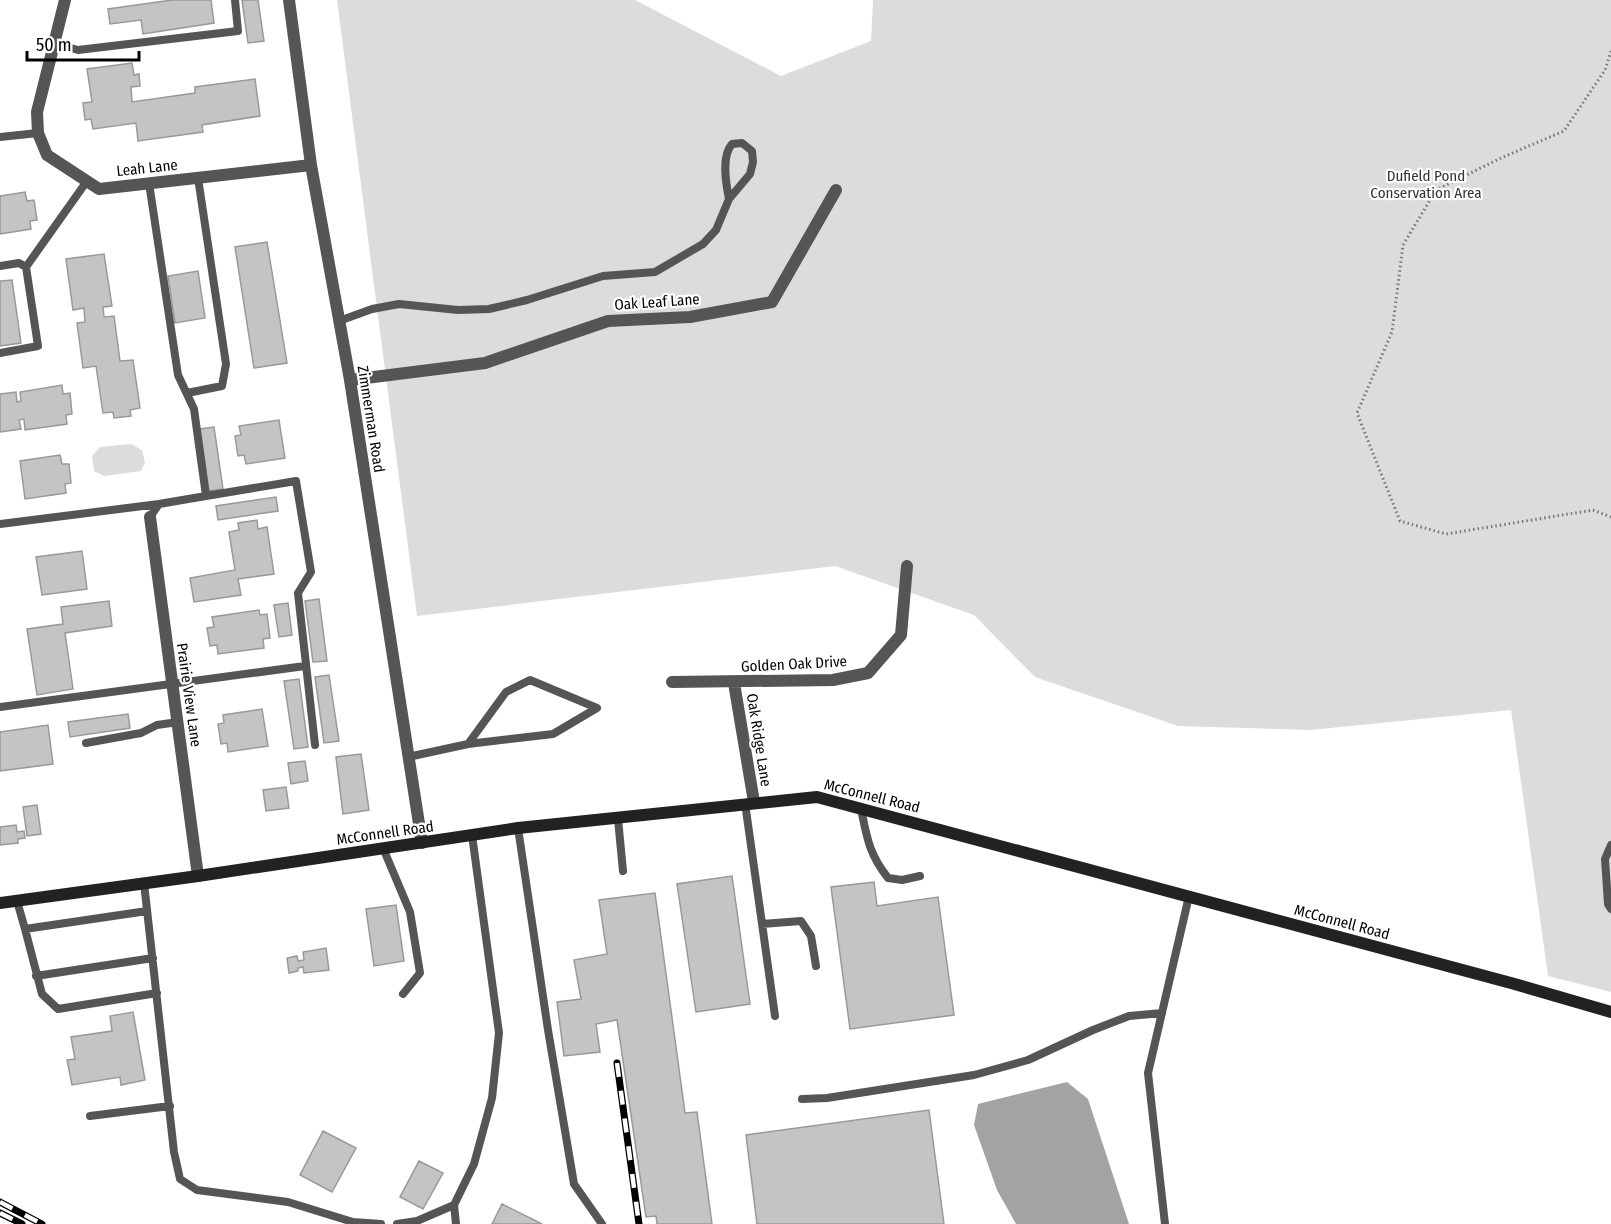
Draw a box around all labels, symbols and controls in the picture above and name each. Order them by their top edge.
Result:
scale bar [27,24,140,62]
text: 50 m [36,34,72,56]
street label: Leah Lane [115,156,179,180]
park label: Dufield Pond Conservation Area [1370,167,1482,202]
street label: Oak Leaf Lane [614,290,700,314]
street label: Zimmerman Road [354,364,388,474]
street label: Prairie View Lane [173,642,205,748]
street label: Golden Oak Drive [741,652,847,676]
street label: Oak Ridge Lane [743,692,775,788]
street label: McConnell Road [822,775,922,817]
street label: McConnell Road [335,817,435,849]
street label: McConnell Road [1292,901,1392,943]

